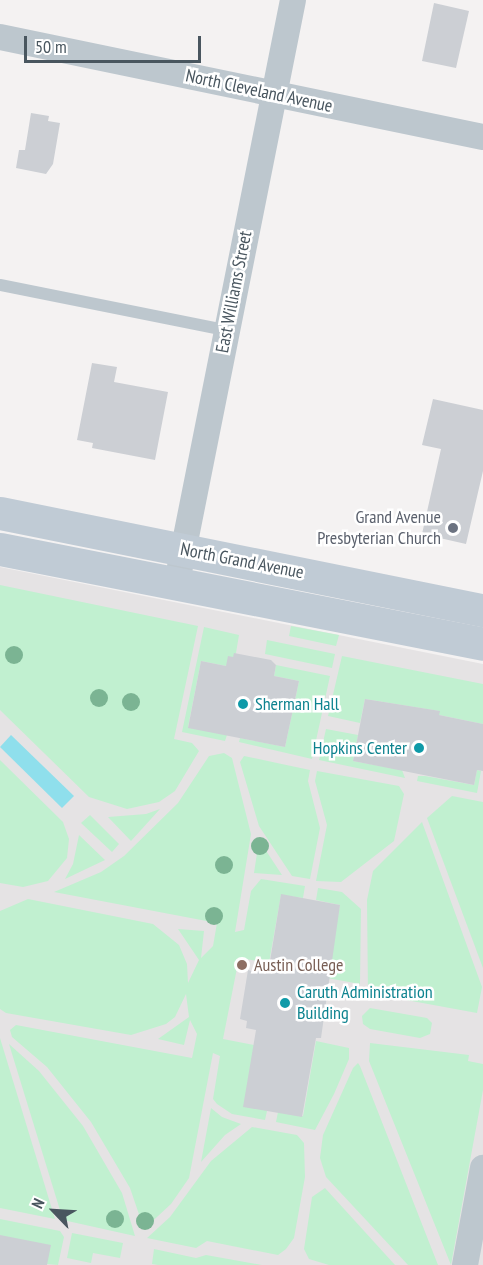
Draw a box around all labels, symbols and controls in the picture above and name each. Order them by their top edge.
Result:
scale bar [27,24,204,62]
text: 50 m [35,35,67,58]
street label: North Cleveland Avenue [183,65,335,117]
street label: East Williams Street [212,229,256,355]
place label: Grand Avenue Presbyterian Church [317,507,441,550]
marker: Grand Avenue Presbyterian Church [446,521,460,535]
street label: North Grand Avenue [178,538,306,584]
place label: Sherman Hall [255,693,339,715]
marker: Sherman Hall [236,697,250,711]
place label: Hopkins Center [313,737,407,759]
marker: Hopkins Center [412,741,426,755]
place label: Austin College [254,954,343,976]
marker: Austin College [235,958,249,972]
place label: Caruth Administration Building [297,982,433,1024]
marker: Caruth Administration Building [278,996,292,1010]
north arrow [24,1181,84,1241]
text: N [27,1195,49,1212]

